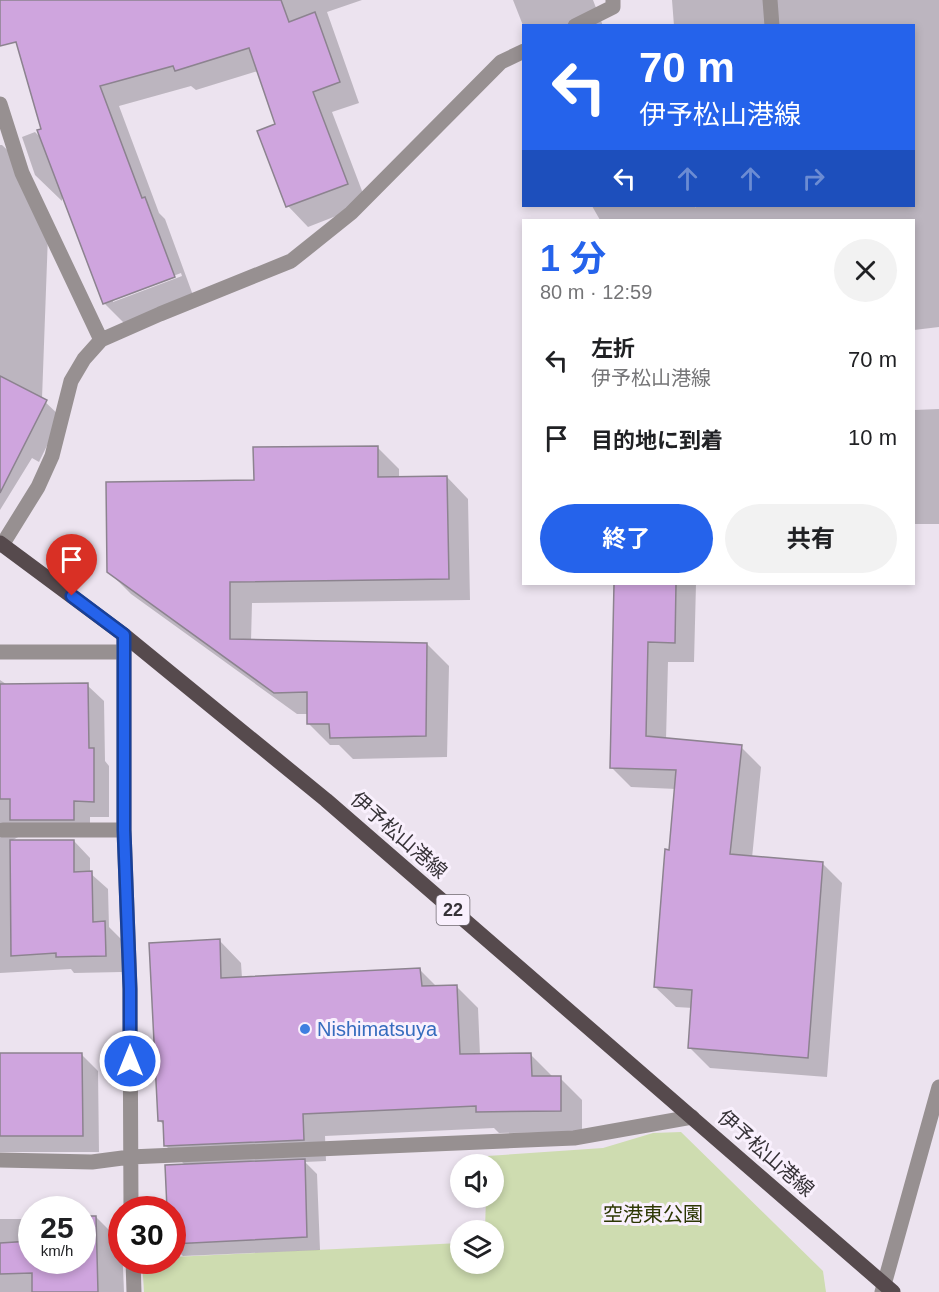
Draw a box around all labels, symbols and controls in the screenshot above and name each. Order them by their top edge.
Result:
text: 70 m [639,44,735,91]
icon: left [540,48,618,126]
text: 伊予松山港線 [639,100,801,130]
icon: left [608,162,641,195]
icon: ahead [671,162,704,195]
icon: ahead [734,162,767,195]
icon: right [797,162,830,195]
text: 1 分 [540,238,606,279]
button: close [834,239,897,302]
text: 80 m · 12:59 [540,281,652,303]
text: 左折 [591,336,635,361]
icon: left [540,344,573,377]
text: 70 m [848,347,897,372]
text: 伊予松山港線 [591,367,711,389]
icon: arrive [540,422,573,455]
text: 10 m [848,425,897,450]
text: 目的地に到着 [591,428,723,453]
button: 終了 [540,504,713,573]
button: 共有 [725,504,897,573]
pin [46,534,97,596]
icon: arrive [55,543,88,576]
street label: 伊予松山港線 [347,787,451,883]
road number: 22 [436,895,470,925]
place label: Nishimatsuya [317,1018,438,1040]
marker: Nishimatsuya [298,1022,312,1036]
position arrow [98,1029,162,1093]
street label: 伊予松山港線 [714,1105,818,1201]
map controls [450,1154,504,1274]
button: sound [450,1154,504,1208]
speed limit sign: 30 [108,1196,186,1274]
park label: 空港東公園 [603,1203,703,1225]
text: 25 [40,1211,74,1244]
button: layers [450,1220,504,1274]
text: km/h [41,1242,73,1259]

